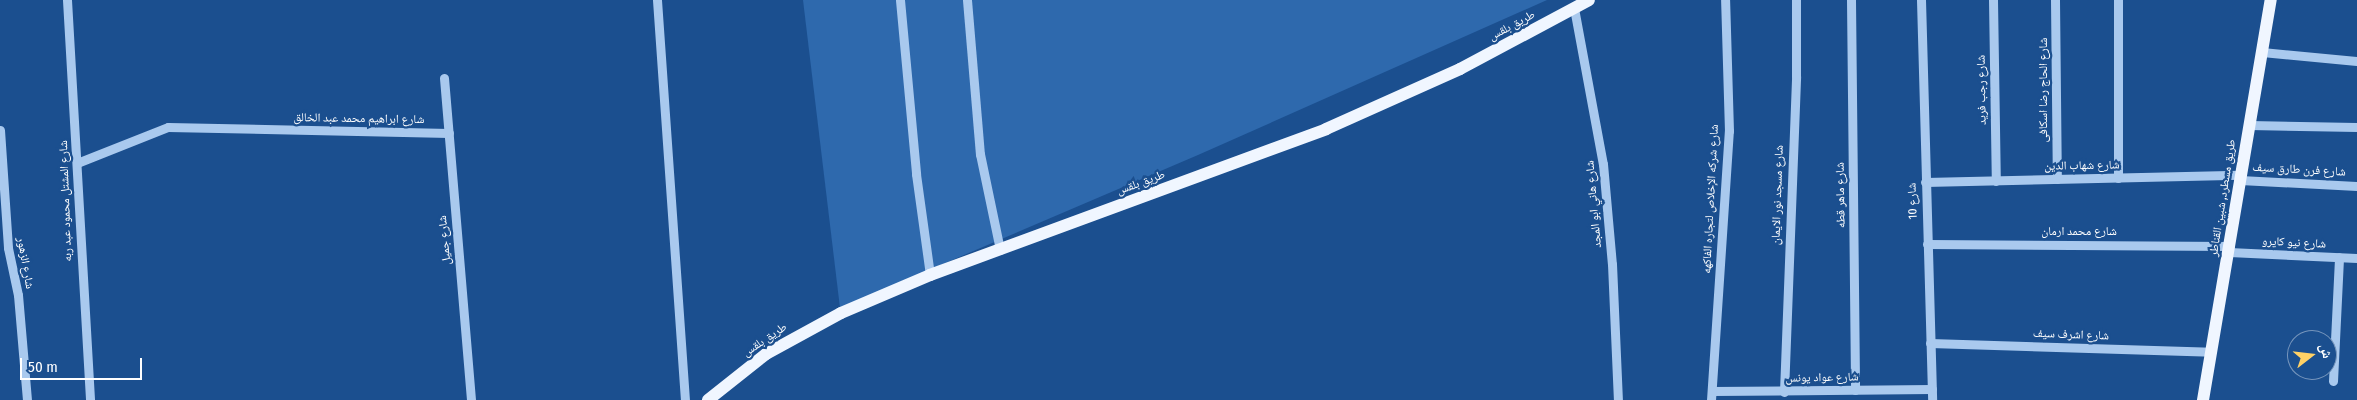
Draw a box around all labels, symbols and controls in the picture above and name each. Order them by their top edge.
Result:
street label: طريق بلقس [1486,8,1538,44]
street label: شارع الحاج رضا اسكافى [2037,37,2051,143]
street label: شارع رجب فريد [1974,55,1990,125]
street label: شارع ابراهيم محمد عبد الخالق [294,111,424,127]
street label: شارع شركه الإخلاص لتجاره الفاكهه [1700,124,1722,274]
street label: طريق مسطرد, شبين القناطر [2207,138,2239,258]
street label: شارع المشتل محمود عبد ربه [57,140,75,262]
street label: شارع مسجد نور الايمان [1769,145,1787,245]
street label: شارع شهاب الدين [2044,158,2120,174]
street label: شارع هاني ابو المجد [1583,160,1605,248]
street label: شارع فرن طارق سيف [2252,160,2346,180]
street label: شارع ماهر قطه [1833,162,1849,228]
street label: طريق بلقس [1115,168,1167,198]
street label: شارع 10 [1905,182,1921,220]
street label: شارع جميل [436,215,454,265]
street label: شارع محمد ارمان [2041,225,2117,239]
street label: شارع نيو كايرو [2262,234,2326,252]
street label: شارع الزهور [13,236,37,290]
street label: طريق بلقس [740,320,790,360]
street label: شارع اشرف سيف [2033,326,2109,344]
north arrow [2287,330,2337,380]
text: ش [2316,342,2336,360]
scale bar [22,348,145,380]
text: 50 m [28,358,58,376]
street label: شارع عواد يونس [1785,370,1859,386]

